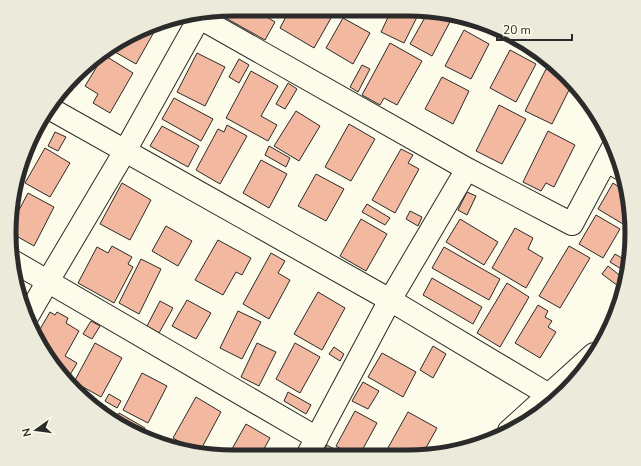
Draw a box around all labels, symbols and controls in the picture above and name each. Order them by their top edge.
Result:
scale bar [497,16,572,42]
text: 20 m [503,22,531,38]
north arrow [16,410,56,450]
text: N [19,426,35,438]

